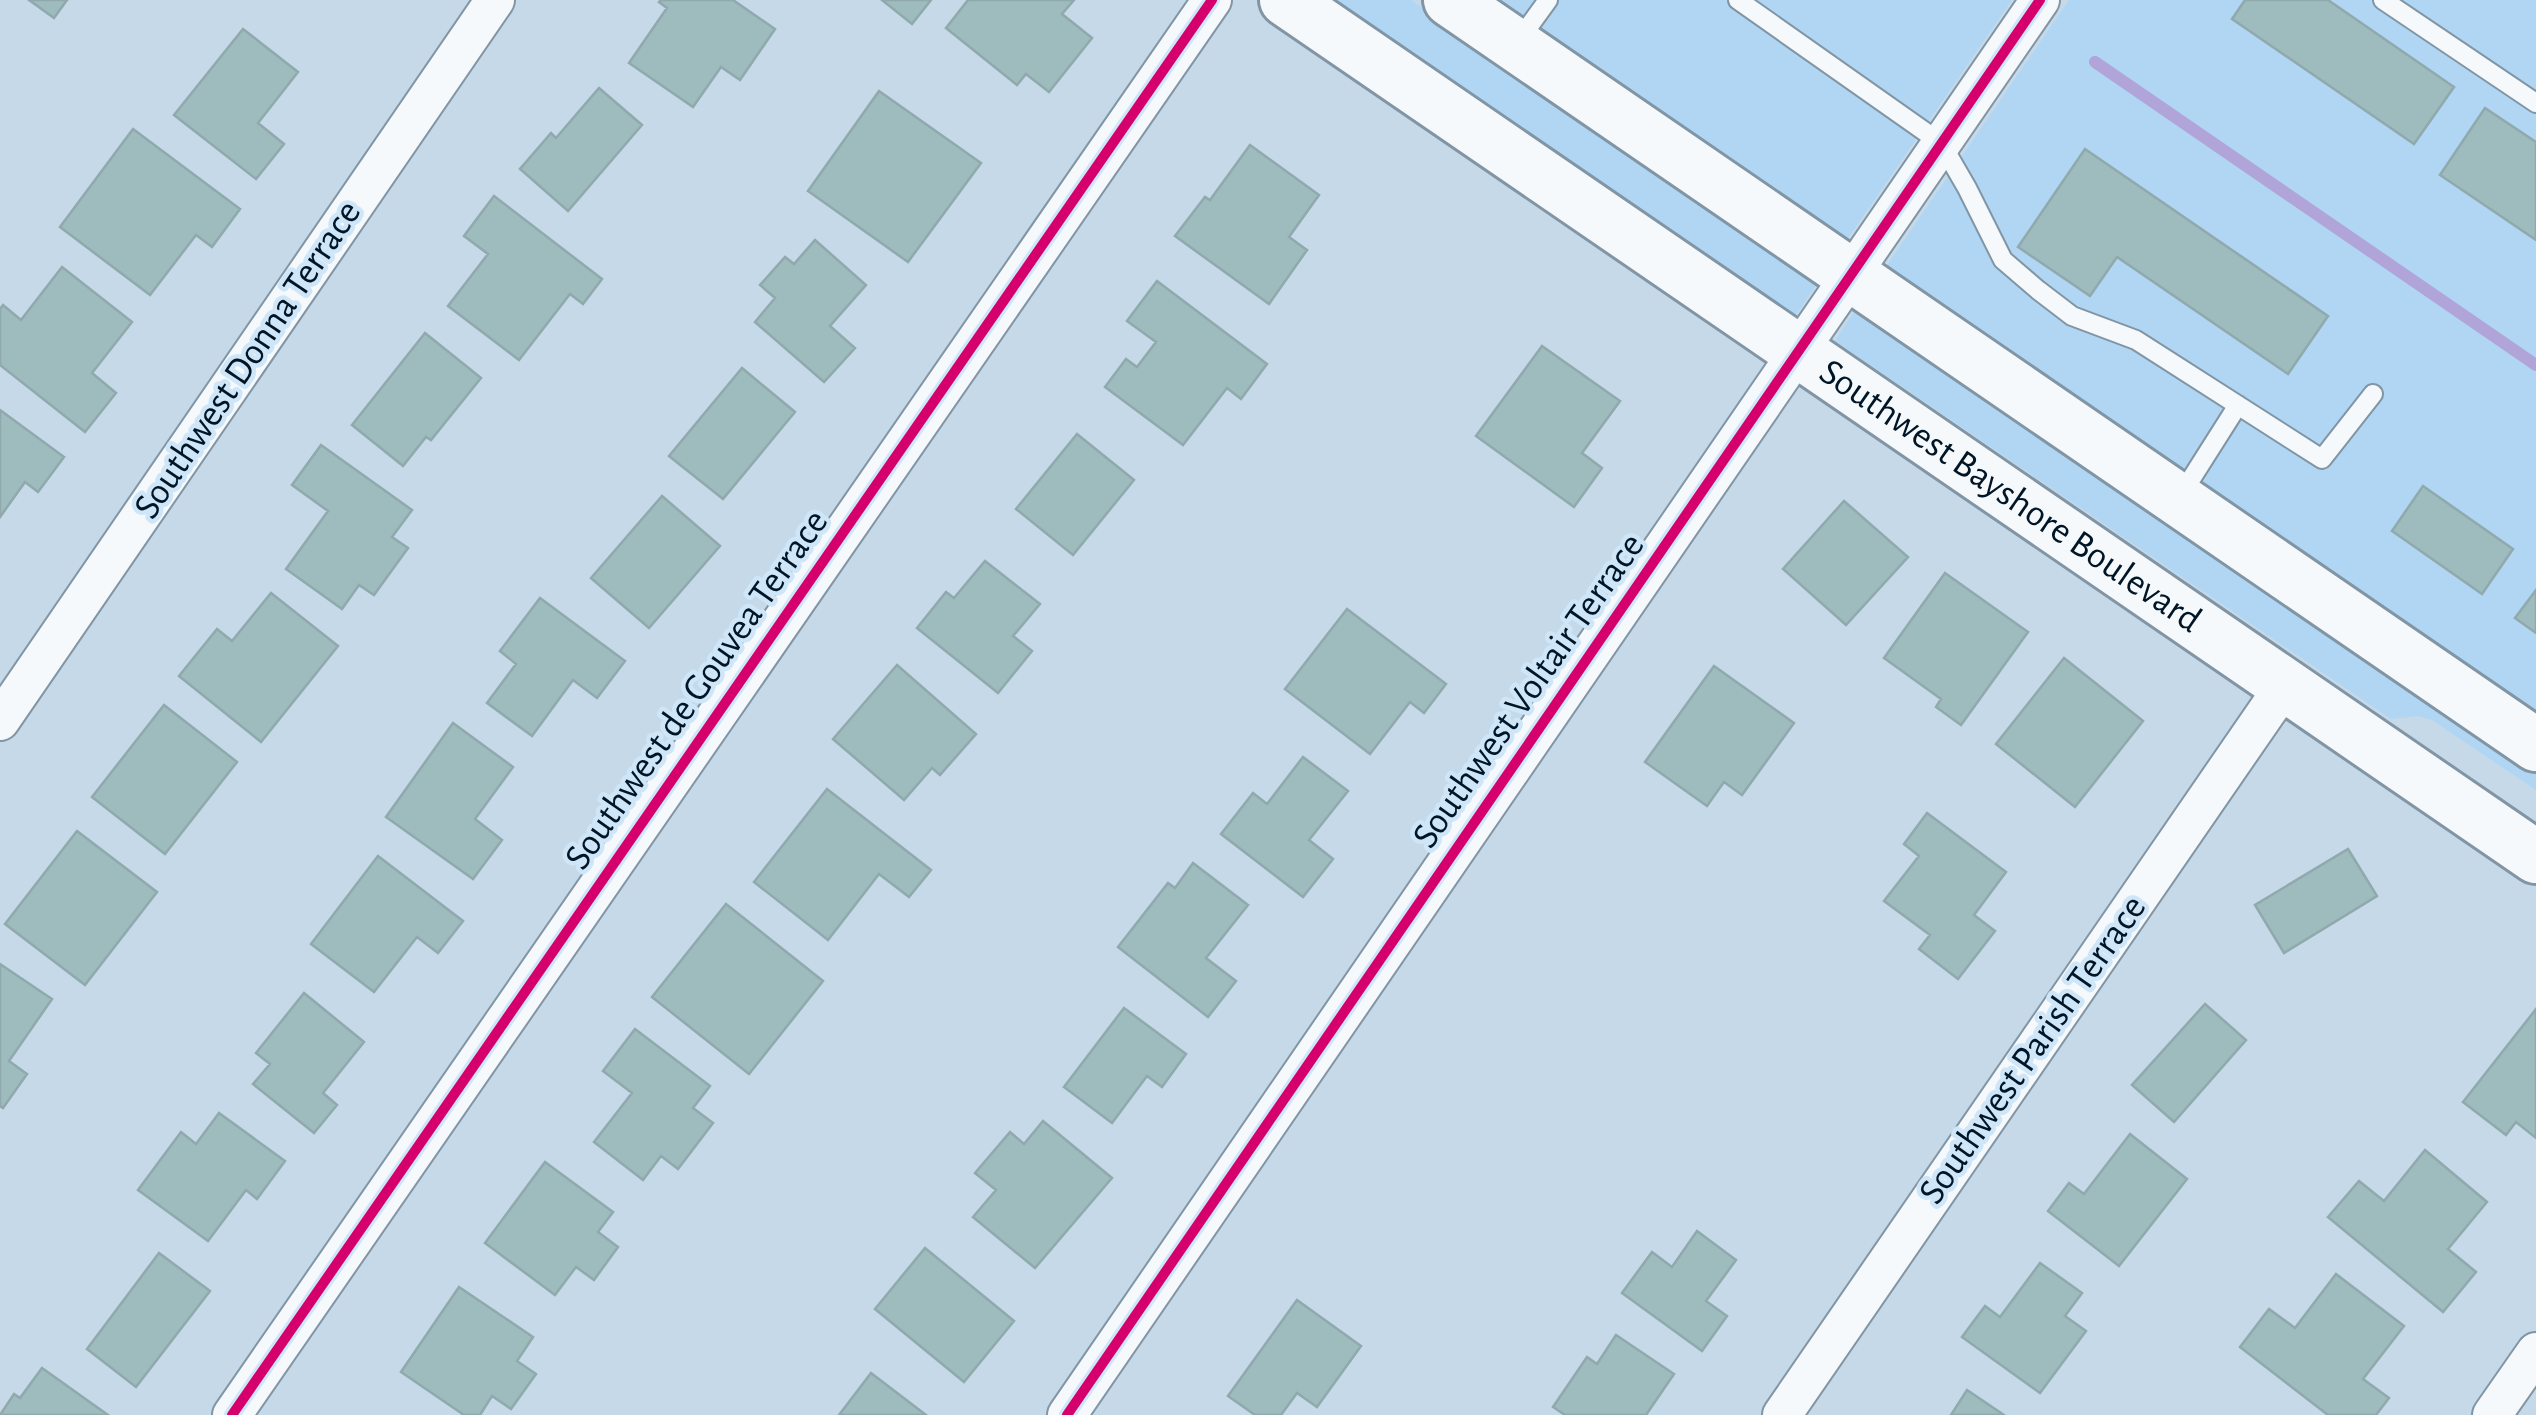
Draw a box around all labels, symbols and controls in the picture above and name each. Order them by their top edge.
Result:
street label: Southwest Donna Terrace [128,194,368,526]
street label: Southwest Bayshore Boulevard [1813,353,2208,640]
street label: Southwest de Gouvea Terrace [558,503,836,877]
street label: Southwest Voltair Terrace [1406,527,1652,855]
street label: Southwest Parish Terrace [1912,889,2154,1211]

